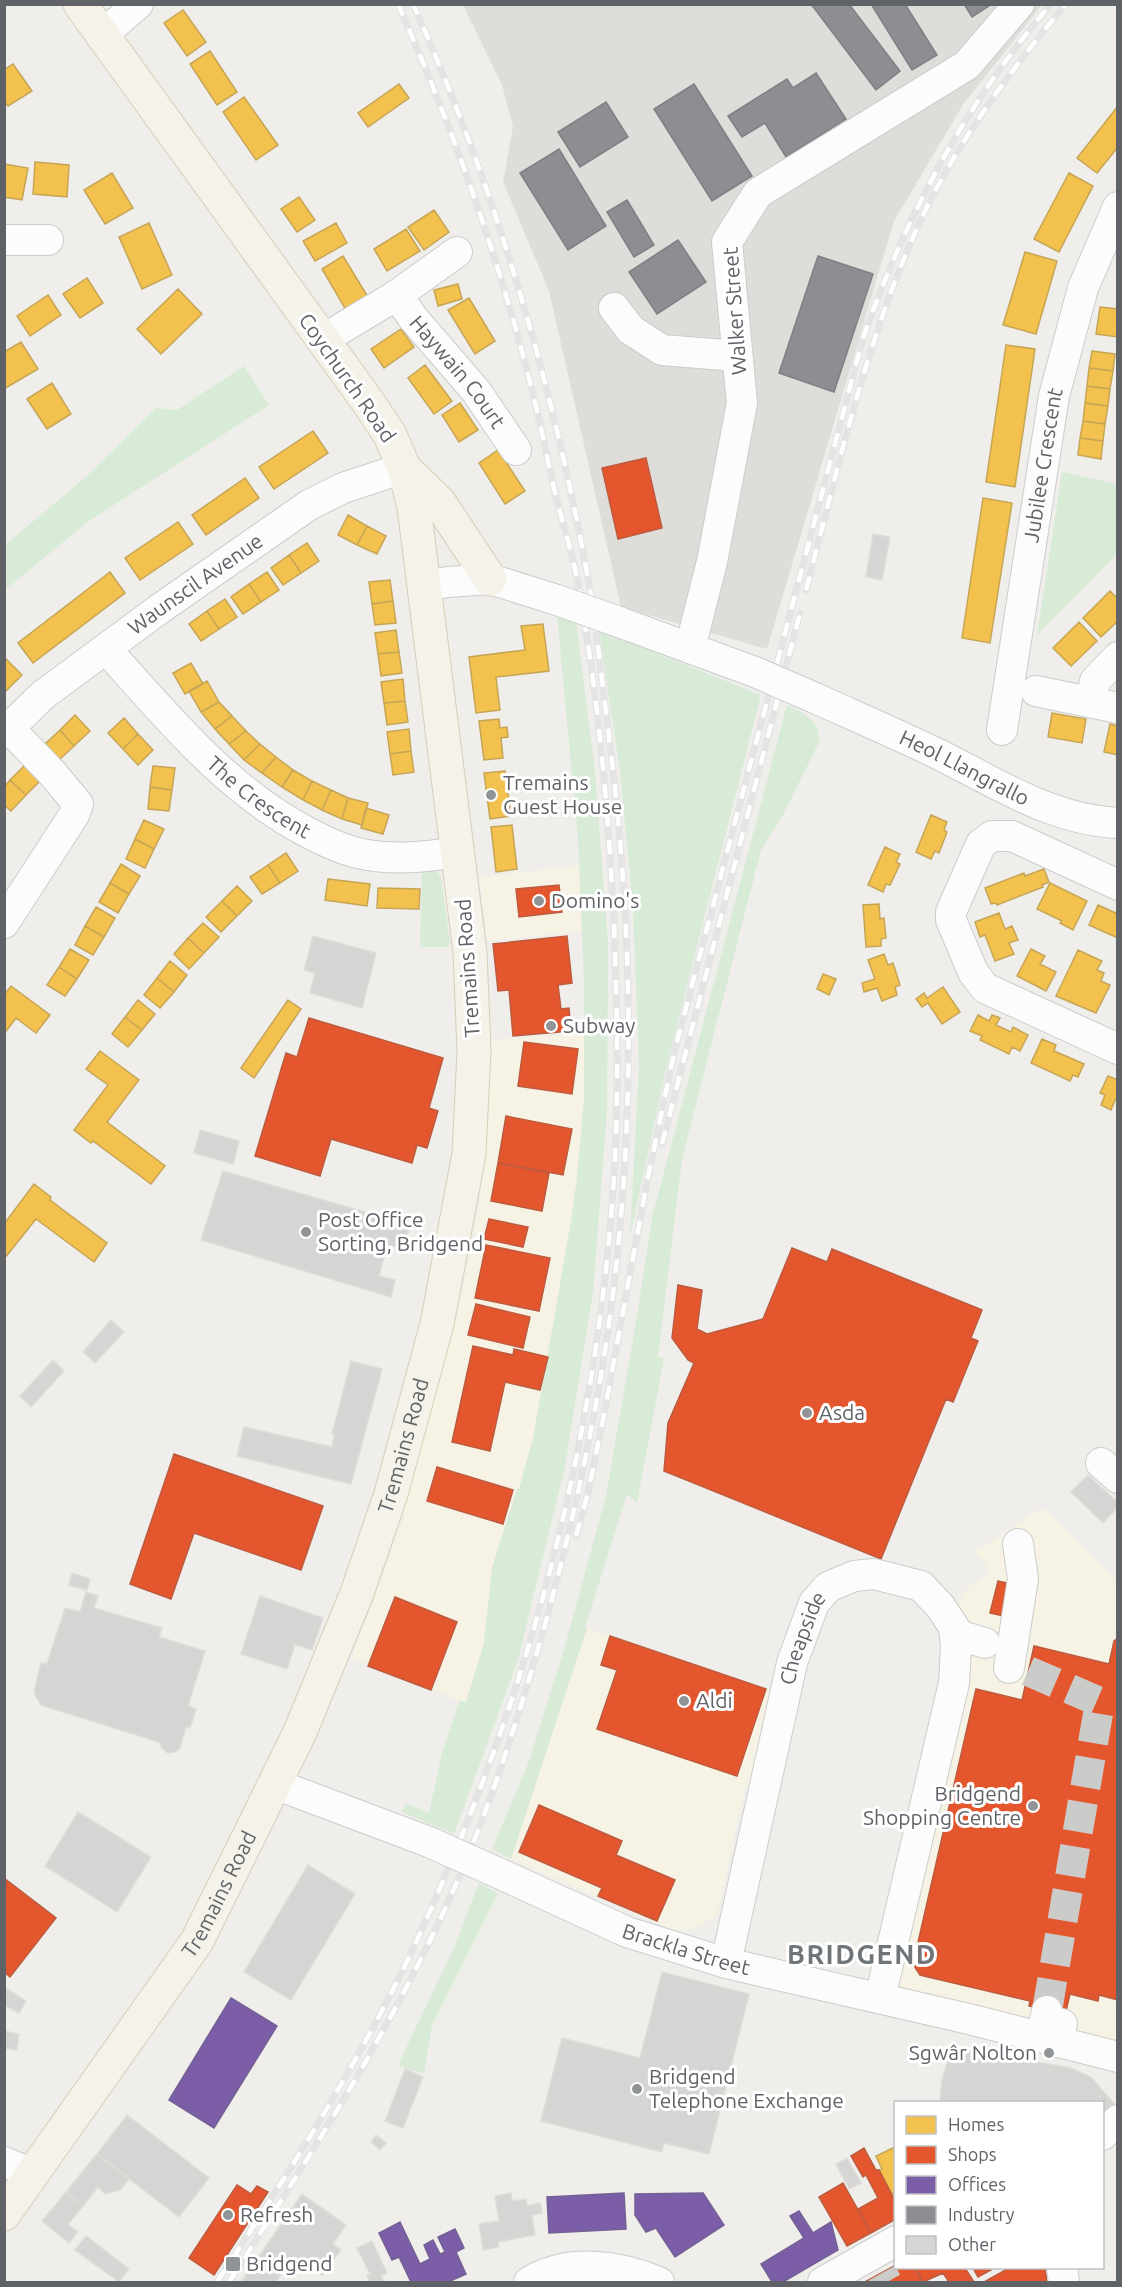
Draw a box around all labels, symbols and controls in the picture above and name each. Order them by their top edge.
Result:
street label: Walker Street [718,246,750,376]
street label: Coychurch Road [294,308,401,447]
street label: Haywain Court [405,310,511,433]
street label: Jubilee Crescent [1018,385,1067,544]
street label: Waunscil Avenue [123,528,267,639]
street label: Heol Llangrallo [896,725,1033,810]
street label: The Crescent [202,751,315,843]
place label: Tremains Guest House [503,770,622,818]
marker: Tremains Guest House [484,788,498,802]
place label: Domino's [551,888,639,912]
marker: Domino's [532,894,546,908]
street label: Tremains Road [450,898,484,1038]
place label: Subway [563,1013,635,1037]
marker: Subway [544,1019,558,1033]
place label: Post Office Sorting, Bridgend [318,1207,483,1255]
marker: Post Office Sorting, Bridgend [299,1225,313,1239]
street label: Tremains Road [372,1376,433,1516]
place label: Asda [819,1400,865,1424]
marker: Asda [800,1406,814,1420]
street label: Cheapside [775,1586,830,1687]
place label: Aldi [696,1688,733,1712]
marker: Aldi [677,1694,691,1708]
place label: Bridgend Shopping Centre [863,1781,1021,1829]
marker: Bridgend Shopping Centre [1026,1799,1040,1813]
street label: Tremains Road [176,1827,261,1962]
street label: Brackla Street [620,1918,752,1979]
district label: BRIDGEND [787,1939,937,1969]
place label: Sgwâr Nolton [909,2040,1037,2064]
marker: Sgwâr Nolton [1042,2046,1056,2060]
place label: Bridgend Telephone Exchange [649,2064,844,2112]
marker: Bridgend Telephone Exchange [630,2082,644,2096]
legend [894,2101,1104,2269]
text: Homes [948,2114,1005,2134]
text: Shops [948,2144,997,2164]
text: Offices [948,2174,1006,2194]
place label: Refresh [240,2202,313,2226]
text: Industry [948,2204,1015,2224]
marker: Refresh [221,2208,235,2222]
text: Other [948,2234,996,2254]
place label: Bridgend [246,2251,333,2275]
marker: Bridgend [224,2255,242,2273]

